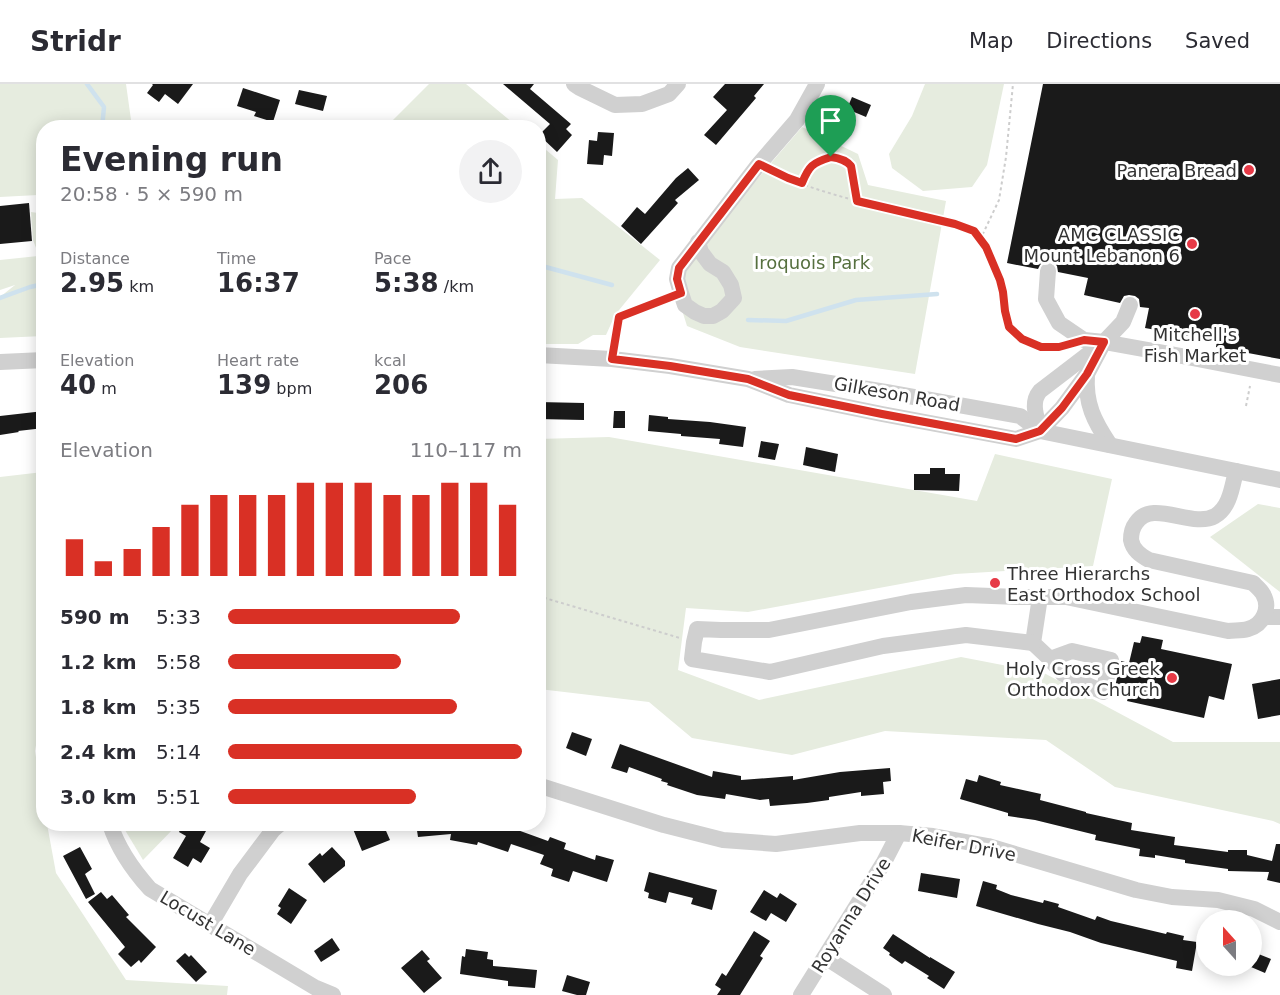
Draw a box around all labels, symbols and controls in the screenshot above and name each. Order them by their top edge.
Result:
text: Stridr [30,25,121,58]
text: Map [969,29,1013,53]
text: Directions [1046,29,1152,53]
text: Saved [1185,29,1250,53]
pin [805,95,856,157]
icon: arrive [814,104,847,137]
text: Evening run [60,140,283,179]
button: share [459,140,522,203]
place label: Panera Bread [1116,160,1237,181]
marker: Panera Bread [1242,163,1256,177]
text: 20:58 · 5 × 590 m [60,182,243,206]
place label: AMC CLASSIC Mount Lebanon 6 [1024,224,1180,266]
marker: AMC CLASSIC Mount Lebanon 6 [1185,237,1199,251]
text: Distance [60,249,130,268]
text: Time [217,249,256,268]
text: Pace [374,249,411,268]
park label: Iroquois Park [754,252,871,273]
text: 2.95 [60,268,124,298]
text: 16:37 [217,268,300,298]
text: 5:38 [374,268,439,298]
text: km [124,277,154,296]
text: /km [439,277,474,296]
marker: Mitchell's Fish Market [1188,307,1202,321]
place label: Mitchell's Fish Market [1144,324,1246,366]
text: Elevation [60,351,134,370]
text: Heart rate [217,351,299,370]
text: kcal [374,351,406,370]
text: 40 [60,370,96,400]
text: 139 [217,370,271,400]
text: 206 [374,370,428,400]
street label: Gilkeson Road [832,373,962,415]
text: m [96,379,117,398]
text: bpm [271,379,312,398]
text: Elevation [60,438,153,462]
text: 110–117 m [410,438,522,462]
place label: Three Hierarchs East Orthodox School [1006,563,1201,605]
marker: Three Hierarchs East Orthodox School [988,576,1002,590]
text: 590 m [60,605,130,629]
text: 5:33 [156,605,201,629]
text: 1.2 km [60,650,137,674]
text: 5:58 [156,650,201,674]
place label: Holy Cross Greek Orthodox Church [1005,658,1161,700]
marker: Holy Cross Greek Orthodox Church [1165,671,1179,685]
text: 1.8 km [60,695,137,719]
text: 5:35 [156,695,201,719]
text: 2.4 km [60,740,137,764]
text: 5:14 [156,740,201,764]
text: 3.0 km [60,785,137,809]
text: 5:51 [156,785,201,809]
street label: Keifer Drive [910,825,1018,865]
street label: Royanna Drive [807,853,895,977]
street label: Locust Lane [156,886,260,960]
north arrow [1196,910,1262,976]
map controls [1196,910,1262,976]

